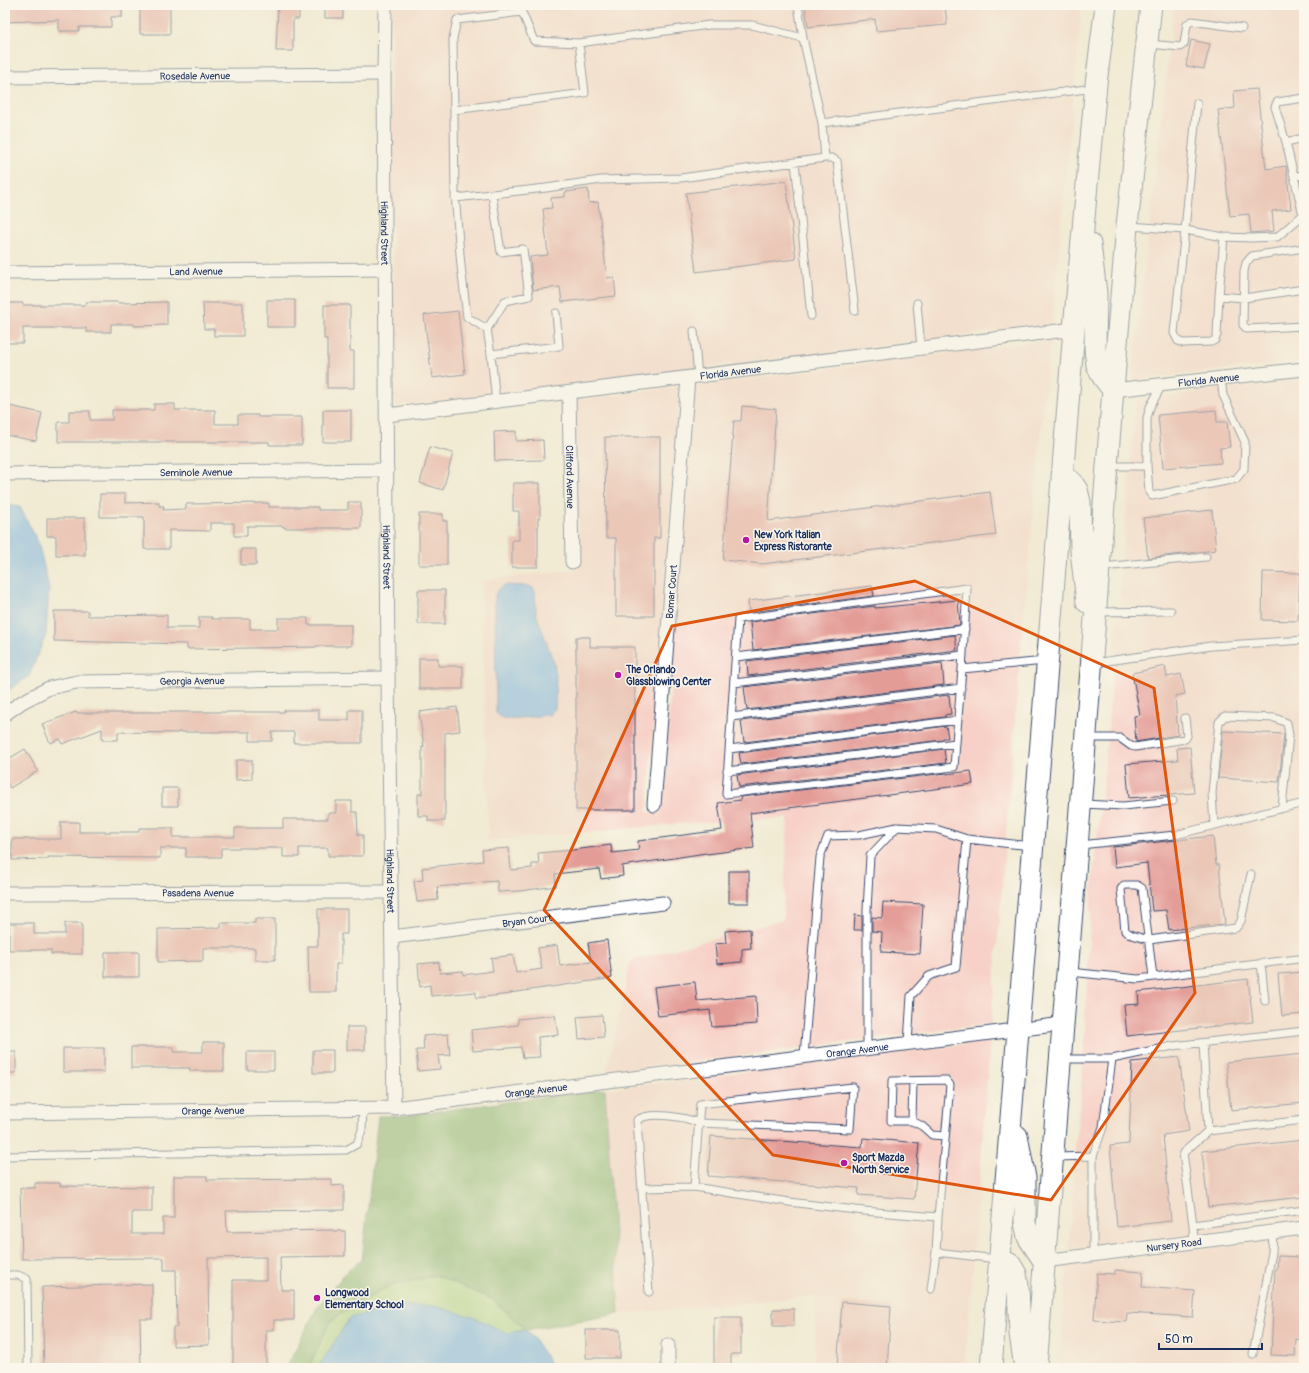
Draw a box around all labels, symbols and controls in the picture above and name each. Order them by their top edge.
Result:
street label: Rosedale Avenue [160,70,230,83]
street label: Highland Street [378,201,390,266]
street label: Land Avenue [169,266,223,278]
street label: Florida Avenue [699,363,762,383]
street label: Florida Avenue [1177,371,1240,390]
street label: Clifford Avenue [563,445,576,509]
street label: Seminole Avenue [160,467,233,479]
street label: Highland Street [380,525,392,590]
place label: New York Italian Express Ristorante [754,529,833,553]
marker: New York Italian Express Ristorante [741,535,751,545]
street label: Bomar Court [664,563,680,619]
place label: The Orlando Glassblowing Center [625,664,712,688]
marker: The Orlando Glassblowing Center [613,670,623,680]
street label: Georgia Avenue [160,675,225,688]
street label: Highland Street [383,849,396,914]
street label: Pasadena Avenue [162,887,234,900]
street label: Bryan Court [502,912,554,930]
street label: Orange Avenue [826,1041,889,1061]
street label: Orange Avenue [504,1081,568,1101]
street label: Orange Avenue [181,1105,245,1118]
place label: Sport Mazda North Service [852,1152,910,1176]
marker: Sport Mazda North Service [839,1158,849,1168]
street label: Nursery Road [1146,1236,1202,1255]
place label: Longwood Elementary School [325,1287,404,1311]
marker: Longwood Elementary School [312,1293,322,1303]
scale bar [1159,1325,1262,1351]
text: 50 m [1165,1332,1193,1347]

